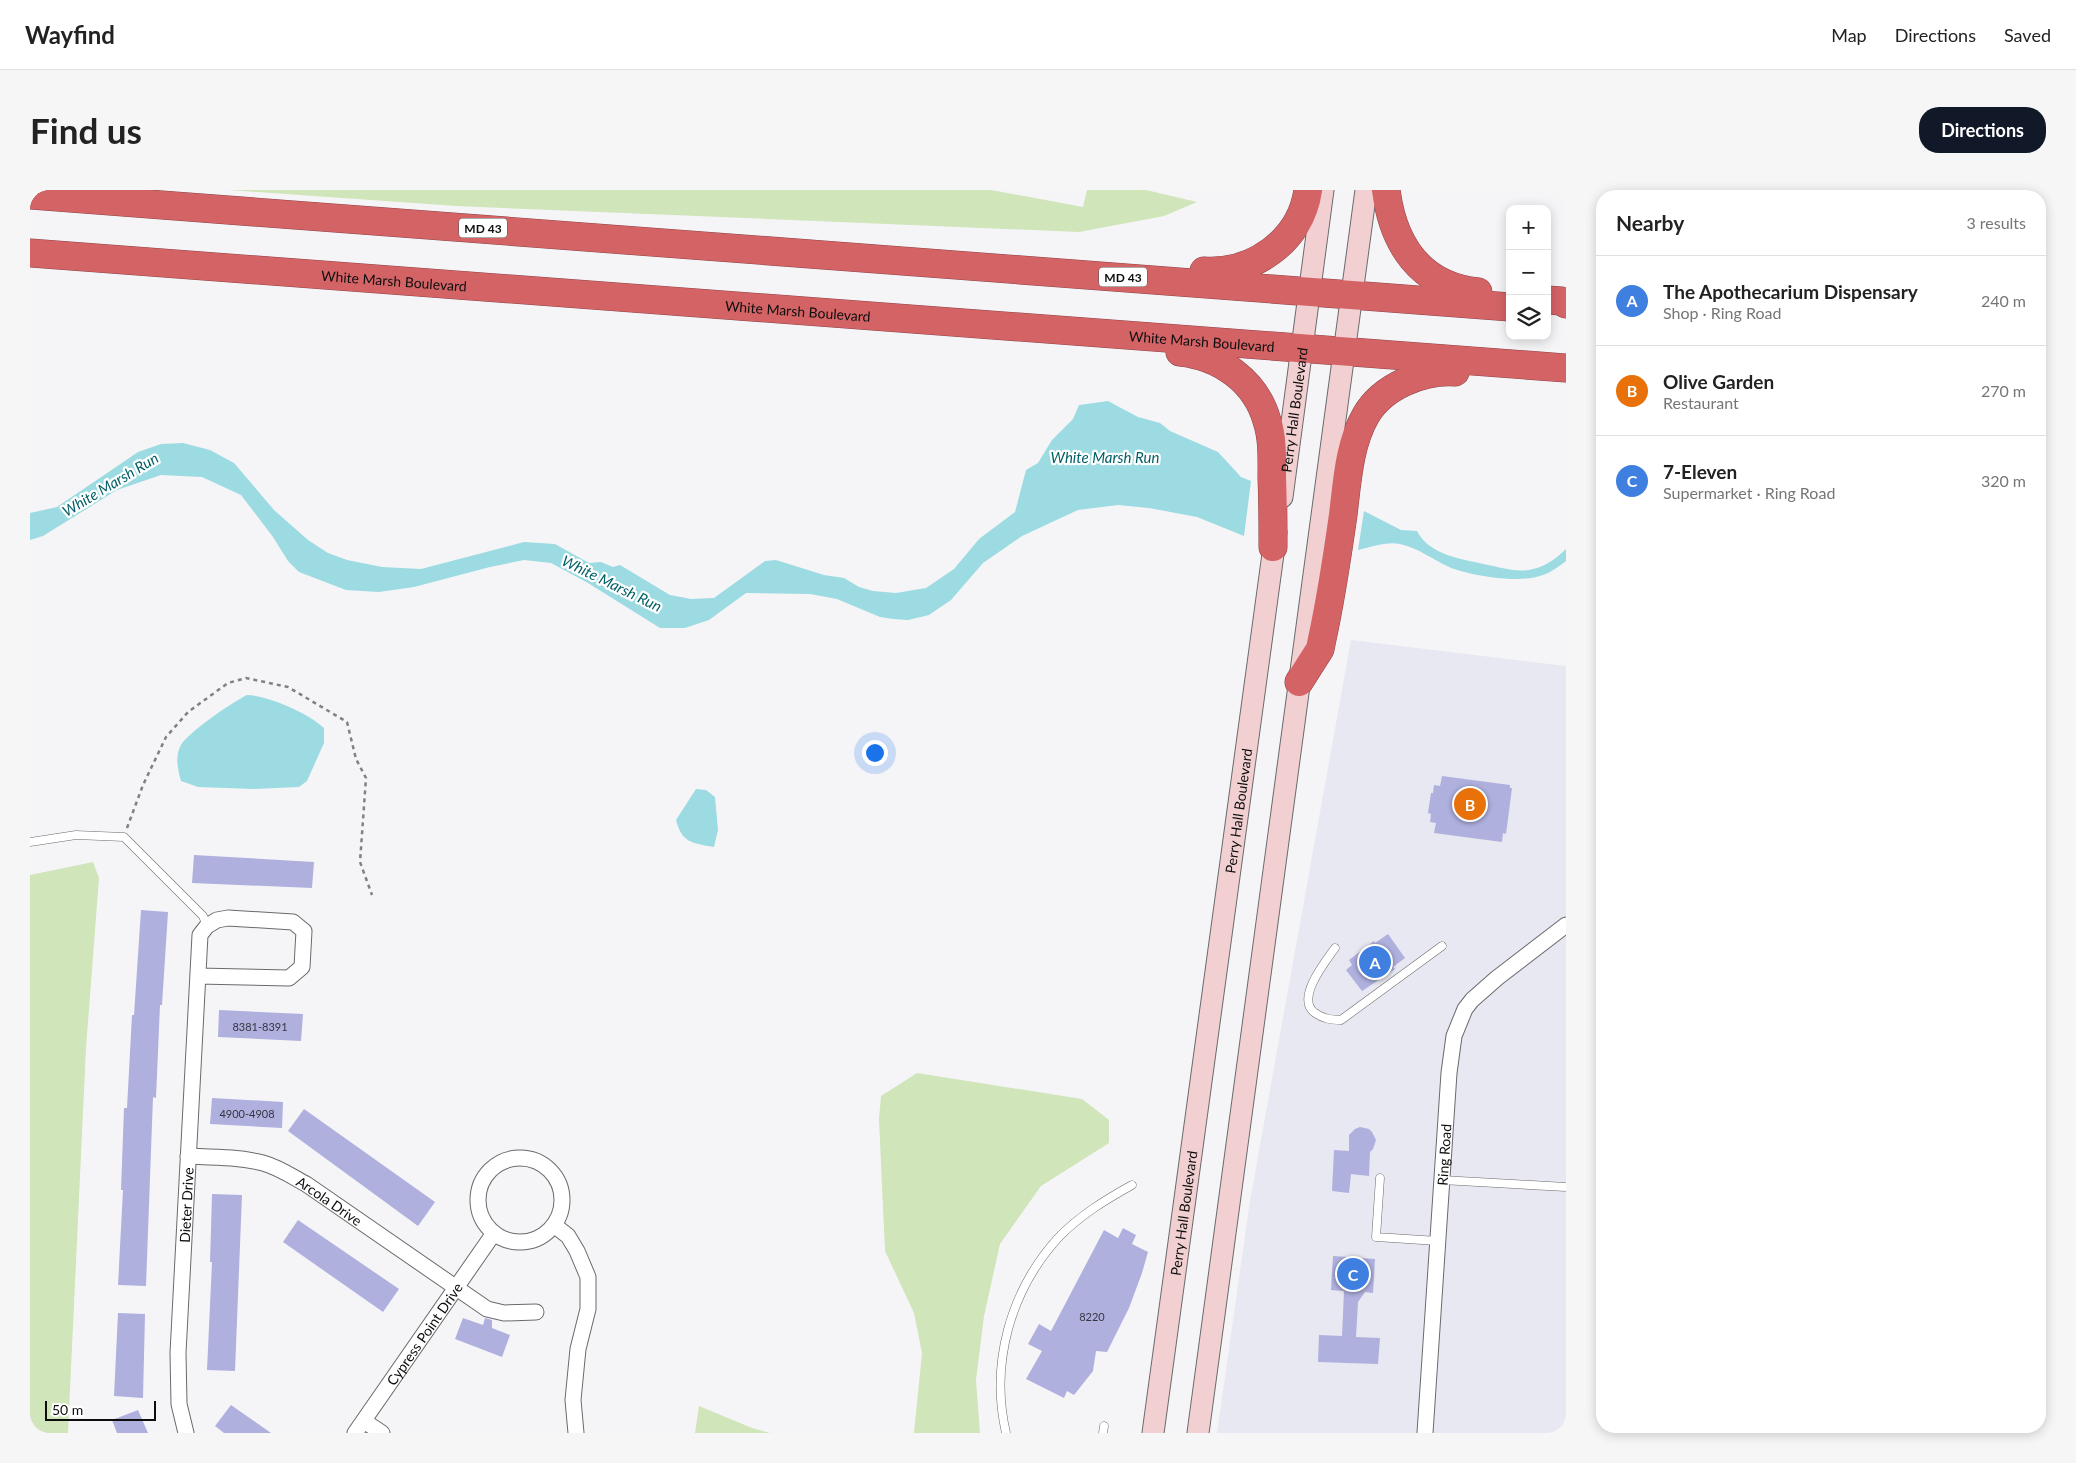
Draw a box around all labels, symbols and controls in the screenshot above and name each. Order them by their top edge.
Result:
text: Wayfind [25,20,115,49]
text: Map [1831,24,1867,46]
text: Directions [1895,24,1976,46]
text: Saved [2004,24,2051,46]
button: Directions [1919,107,2046,153]
text: Find us [30,109,142,151]
map controls [1506,205,1551,340]
button: + [1506,205,1551,250]
text: Nearby [1616,210,1684,235]
text: 3 results [1966,213,2026,232]
road number: MD 43 [459,218,507,238]
button: − [1506,250,1551,295]
street label: White Marsh Boulevard [321,266,467,294]
road number: MD 43 [1099,267,1147,286]
text: The Apothecarium Dispensary [1663,280,1918,303]
text: A [1626,291,1638,310]
text: 240 m [1981,291,2026,310]
button: layers [1506,295,1551,340]
street label: White Marsh Boulevard [724,297,871,324]
text: Shop · Ring Road [1663,303,1781,322]
street label: White Marsh Boulevard [1128,327,1275,355]
street label: Perry Hall Boulevard [1277,346,1310,473]
text: Olive Garden [1663,370,1774,393]
text: B [1627,381,1637,400]
text: 270 m [1981,381,2026,400]
text: Restaurant [1663,393,1739,412]
water label: White Marsh Run [59,448,161,520]
water label: White Marsh Run [1051,448,1159,466]
text: 7-Eleven [1663,460,1737,483]
text: C [1627,471,1637,490]
text: 320 m [1981,471,2026,490]
text: Supermarket · Ring Road [1663,483,1835,502]
water label: White Marsh Run [559,551,665,615]
your location [862,740,888,766]
street label: Perry Hall Boulevard [1221,747,1255,874]
pin: B [1454,785,1486,823]
pin: A [1359,943,1391,981]
house number: 8381-8391 [232,1020,288,1033]
house number: 4900-4908 [219,1107,275,1120]
street label: Ring Road [1433,1123,1454,1186]
street label: Perry Hall Boulevard [1166,1150,1200,1277]
street label: Dieter Drive [175,1167,196,1243]
street label: Arcola Drive [294,1172,366,1229]
pin: C [1337,1255,1369,1293]
street label: Cypress Point Drive [382,1279,466,1388]
house number: 8220 [1079,1310,1105,1323]
scale bar [45,1398,156,1421]
text: 50 m [52,1401,83,1418]

